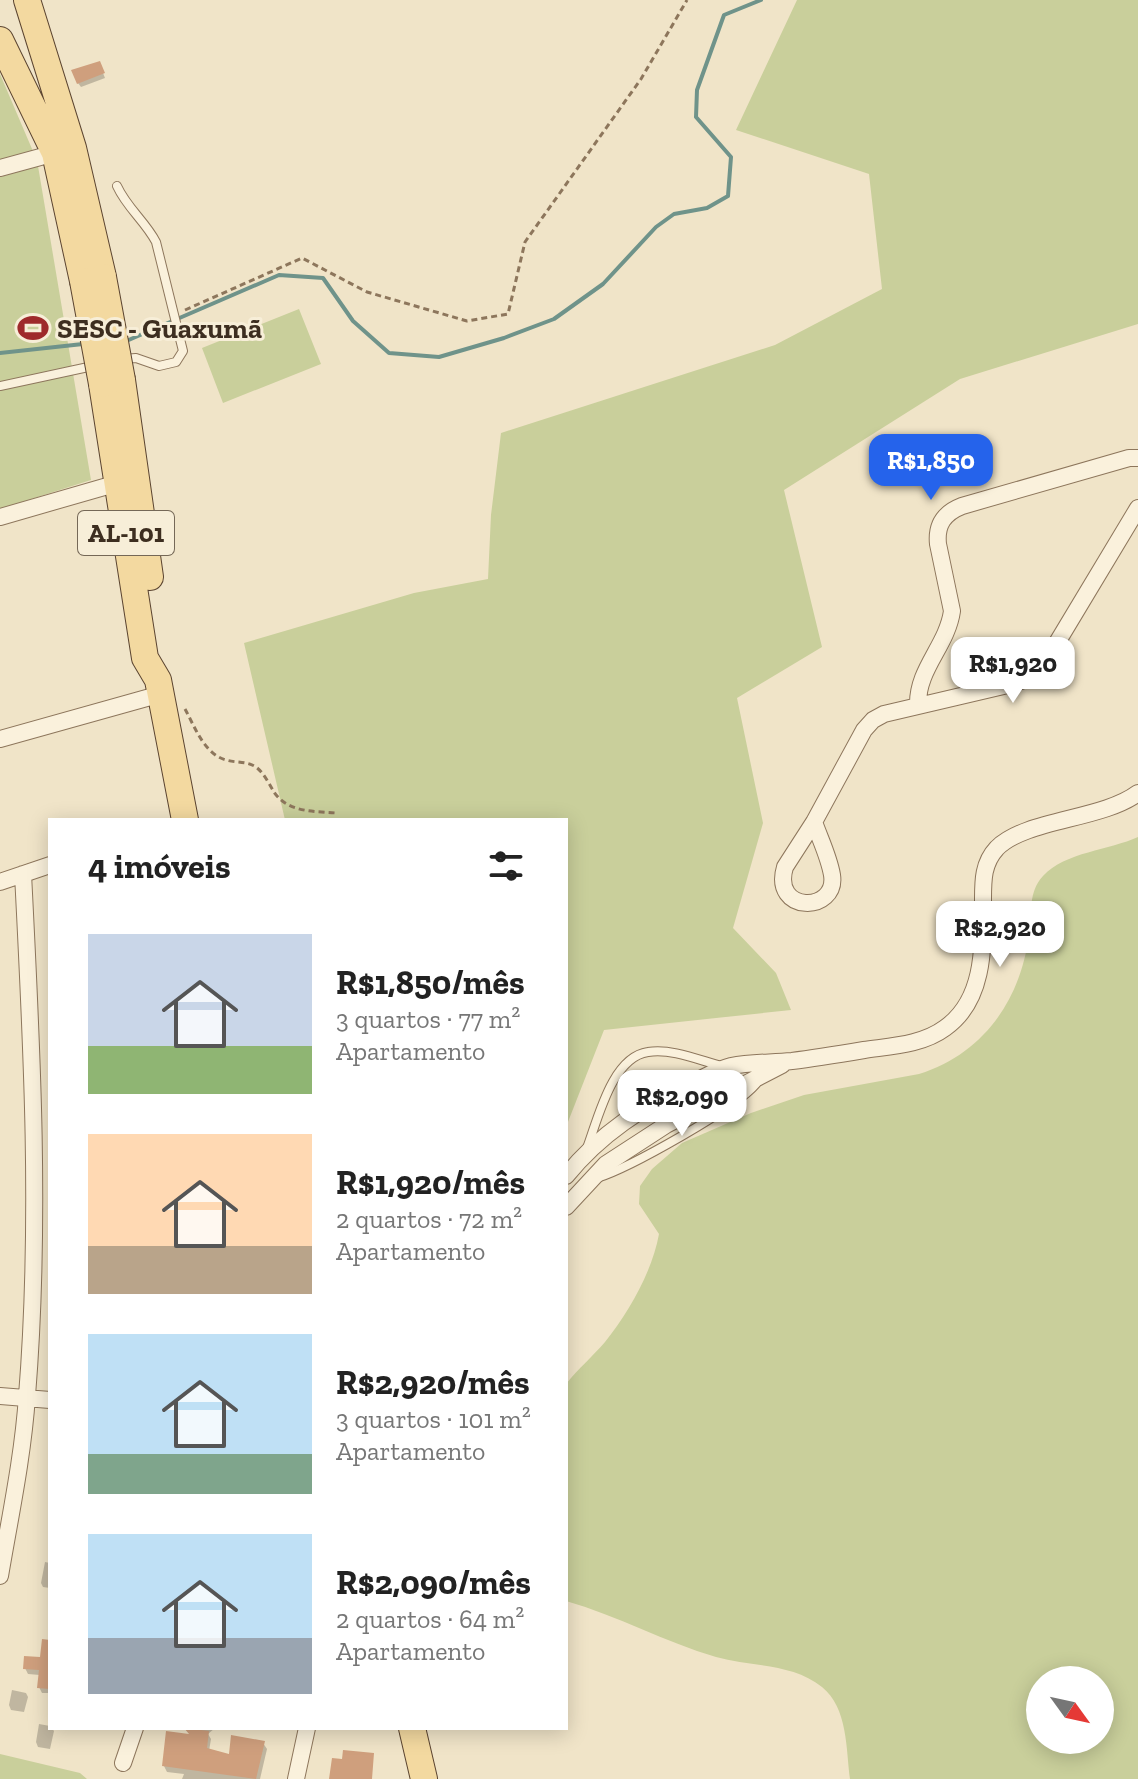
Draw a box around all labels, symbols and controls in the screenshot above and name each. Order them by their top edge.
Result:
sports icon: SESC - Guaxumã [16,311,50,345]
place label: SESC - Guaxumã [57,312,262,345]
pin: R$1,850 [857,434,1005,502]
text: R$1,850 [887,444,975,476]
road number: AL-101 [78,511,174,555]
pin: R$1,920 [939,637,1087,705]
text: R$1,920 [969,647,1057,679]
icon: filters [484,844,528,888]
text: 4 imóveis [88,846,231,887]
pin: R$2,920 [926,901,1074,969]
text: R$2,920 [954,911,1046,943]
text: R$1,850/mês [336,962,525,1003]
icon: home [152,966,248,1062]
text: 3 quartos · 77 m² [336,1003,520,1035]
text: Apartamento [336,1035,485,1067]
pin: R$2,090 [608,1070,756,1138]
text: R$2,090 [636,1080,728,1112]
text: R$1,920/mês [336,1162,525,1203]
icon: home [152,1166,248,1262]
text: 2 quartos · 72 m² [336,1203,522,1235]
text: Apartamento [336,1235,485,1267]
text: R$2,920/mês [336,1362,530,1403]
icon: home [152,1366,248,1462]
text: 3 quartos · 101 m² [336,1403,531,1435]
text: Apartamento [336,1435,485,1467]
text: R$2,090/mês [336,1562,531,1603]
icon: home [152,1566,248,1662]
text: 2 quartos · 64 m² [336,1603,524,1635]
text: Apartamento [336,1635,485,1667]
north arrow [1026,1666,1114,1754]
map controls [1026,1666,1114,1754]

